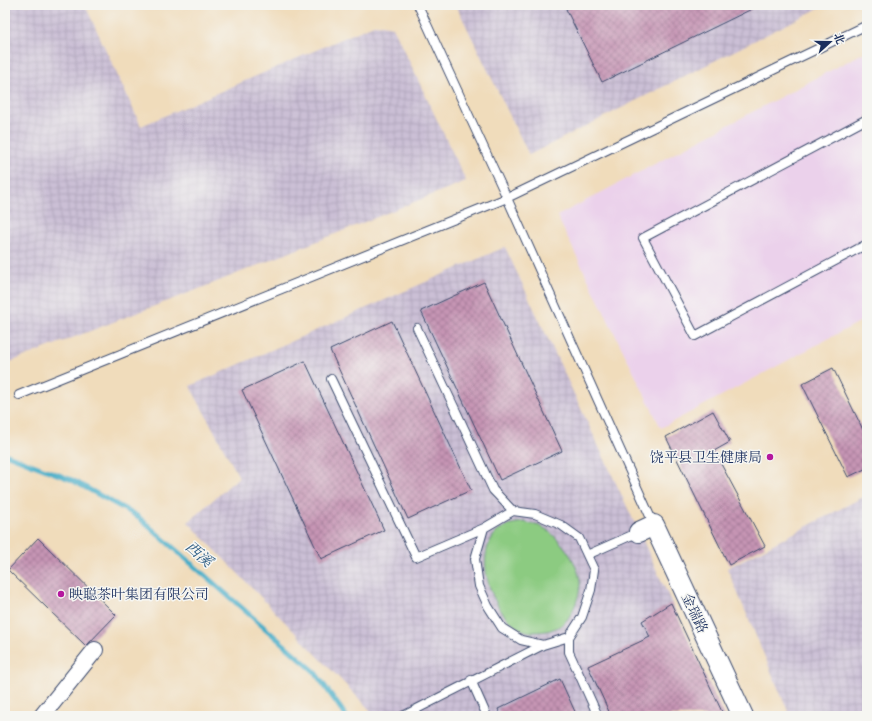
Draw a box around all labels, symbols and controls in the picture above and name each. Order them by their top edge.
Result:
north arrow [810,22,850,62]
text: 北 [830,31,848,46]
place label: 饶平县卫生健康局 [650,448,762,467]
marker: 饶平县卫生健康局 [765,452,775,462]
water label: 西溪 [181,537,218,573]
place label: 映聪茶叶集团有限公司 [69,585,209,604]
marker: 映聪茶叶集团有限公司 [56,589,66,599]
street label: 金瑞路 [677,590,712,636]

